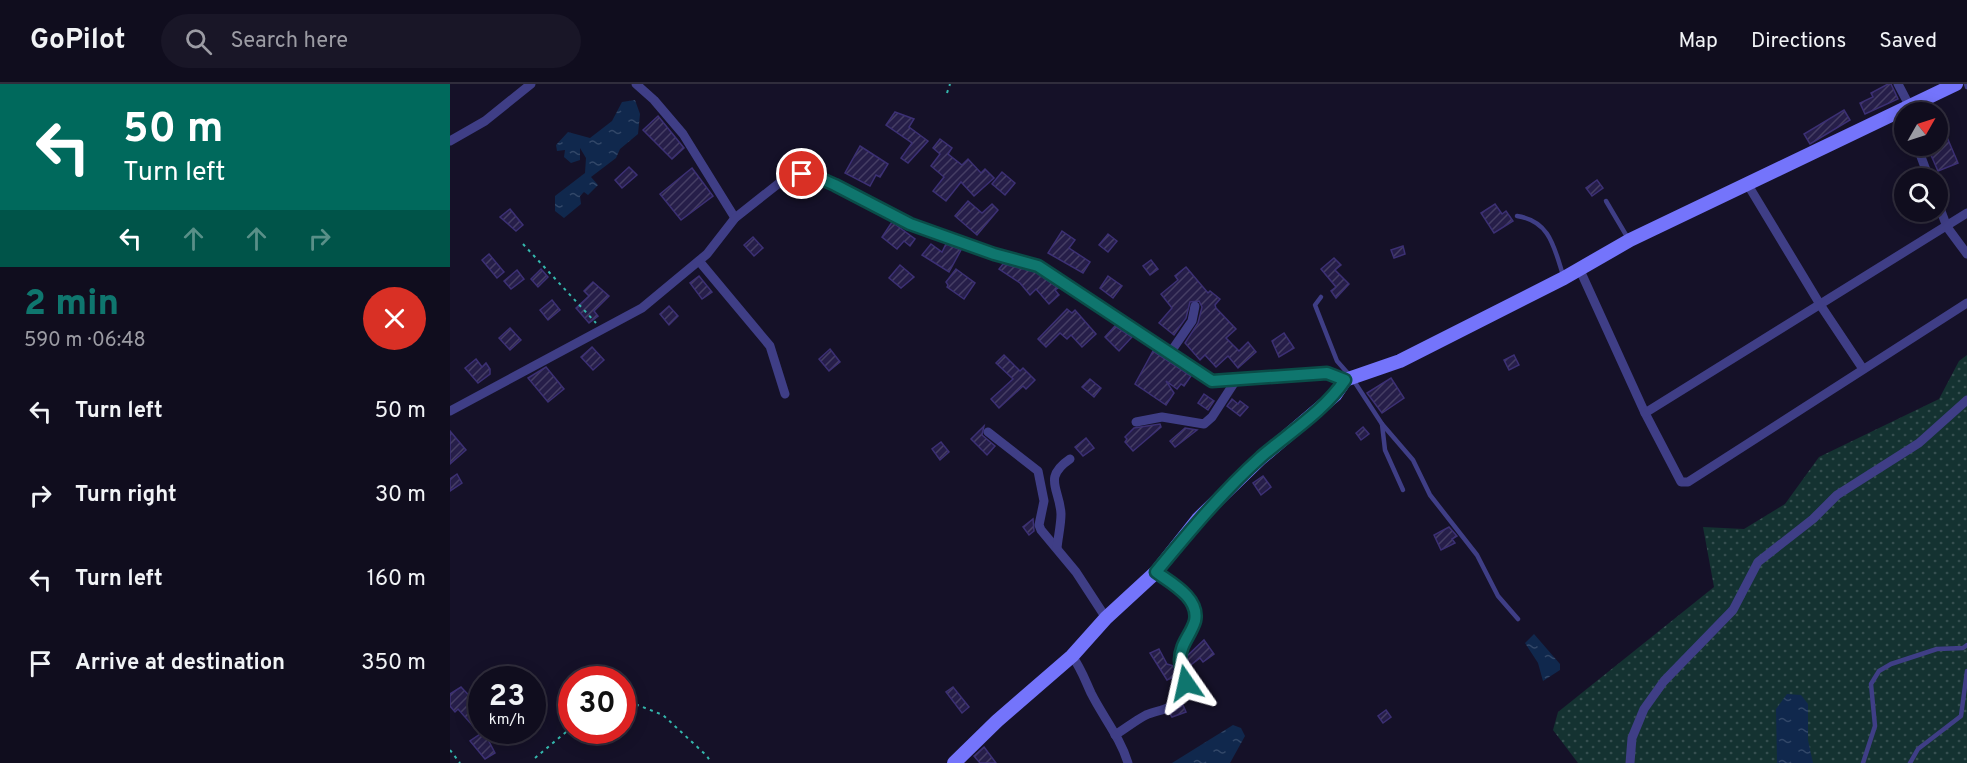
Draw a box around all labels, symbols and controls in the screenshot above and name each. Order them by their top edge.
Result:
search box [161,14,581,68]
text: GoPilot [30,23,125,59]
icon: search [182,25,215,58]
text: Search here [230,28,348,55]
text: Map [1678,28,1718,55]
text: Directions [1751,28,1846,55]
text: Saved [1879,28,1937,55]
north arrow [1894,102,1948,156]
map controls [1894,102,1948,222]
text: 50 m [123,104,224,157]
icon: left [24,108,102,186]
pin [776,148,827,199]
text: Turn left [123,156,225,190]
icon: arrive [785,157,818,190]
button: search [1894,168,1948,222]
icon: left [114,222,147,255]
icon: ahead [177,222,210,255]
icon: ahead [240,222,273,255]
icon: right [303,222,336,255]
text: 2 min [24,282,119,328]
button: close [363,287,426,350]
text: 590 m · 06:48 [24,328,146,354]
icon: left [24,395,57,428]
text: Turn left [75,398,163,425]
text: 50 m [374,398,426,425]
icon: right [24,479,57,512]
text: Turn right [75,482,177,509]
text: 30 m [375,482,426,509]
icon: left [24,563,57,596]
text: Turn left [75,566,163,593]
text: 160 m [367,566,426,593]
icon: arrive [24,647,57,680]
text: Arrive at destination [75,650,285,677]
text: 350 m [361,650,426,677]
position arrow [1154,651,1218,715]
speed limit sign: 30 [558,666,636,744]
text: 23 [489,679,525,716]
text: km/h [489,711,525,730]

